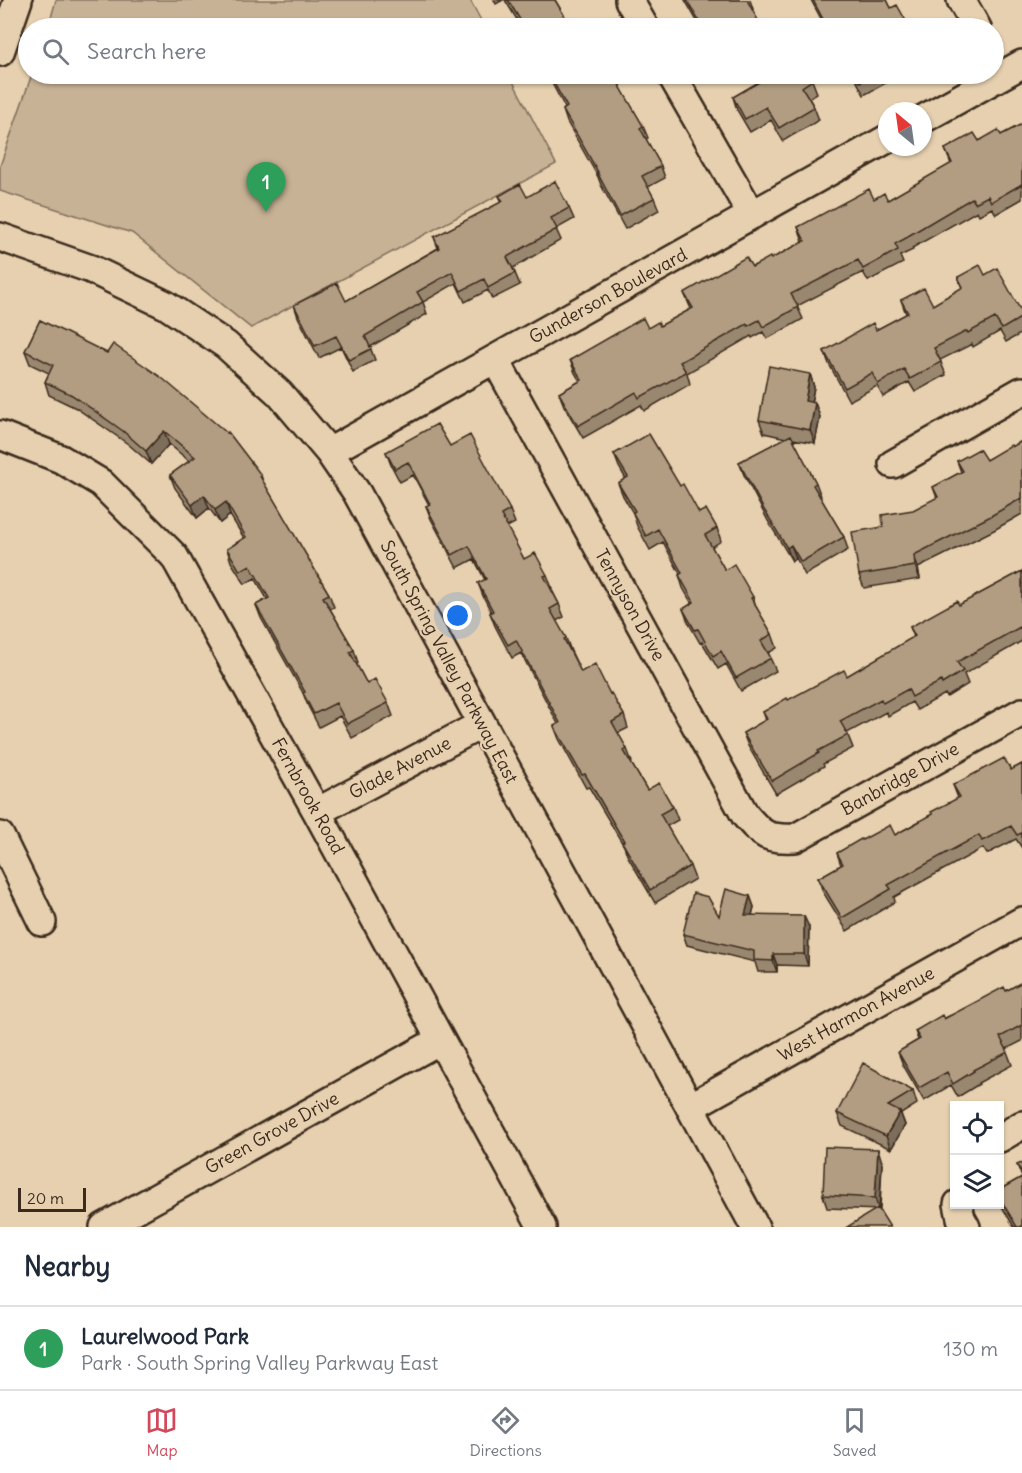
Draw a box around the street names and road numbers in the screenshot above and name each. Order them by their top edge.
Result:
street label: Gunderson Boulevard [525,242,691,349]
street label: South Spring Valley Parkway East [376,536,523,787]
street label: Tennyson Drive [590,545,671,665]
street label: Glade Avenue [345,731,455,804]
street label: Fernbrook Road [267,733,350,858]
street label: Banbridge Drive [837,737,963,820]
street label: West Harmon Avenue [773,961,938,1066]
street label: Green Grove Drive [201,1086,343,1179]

